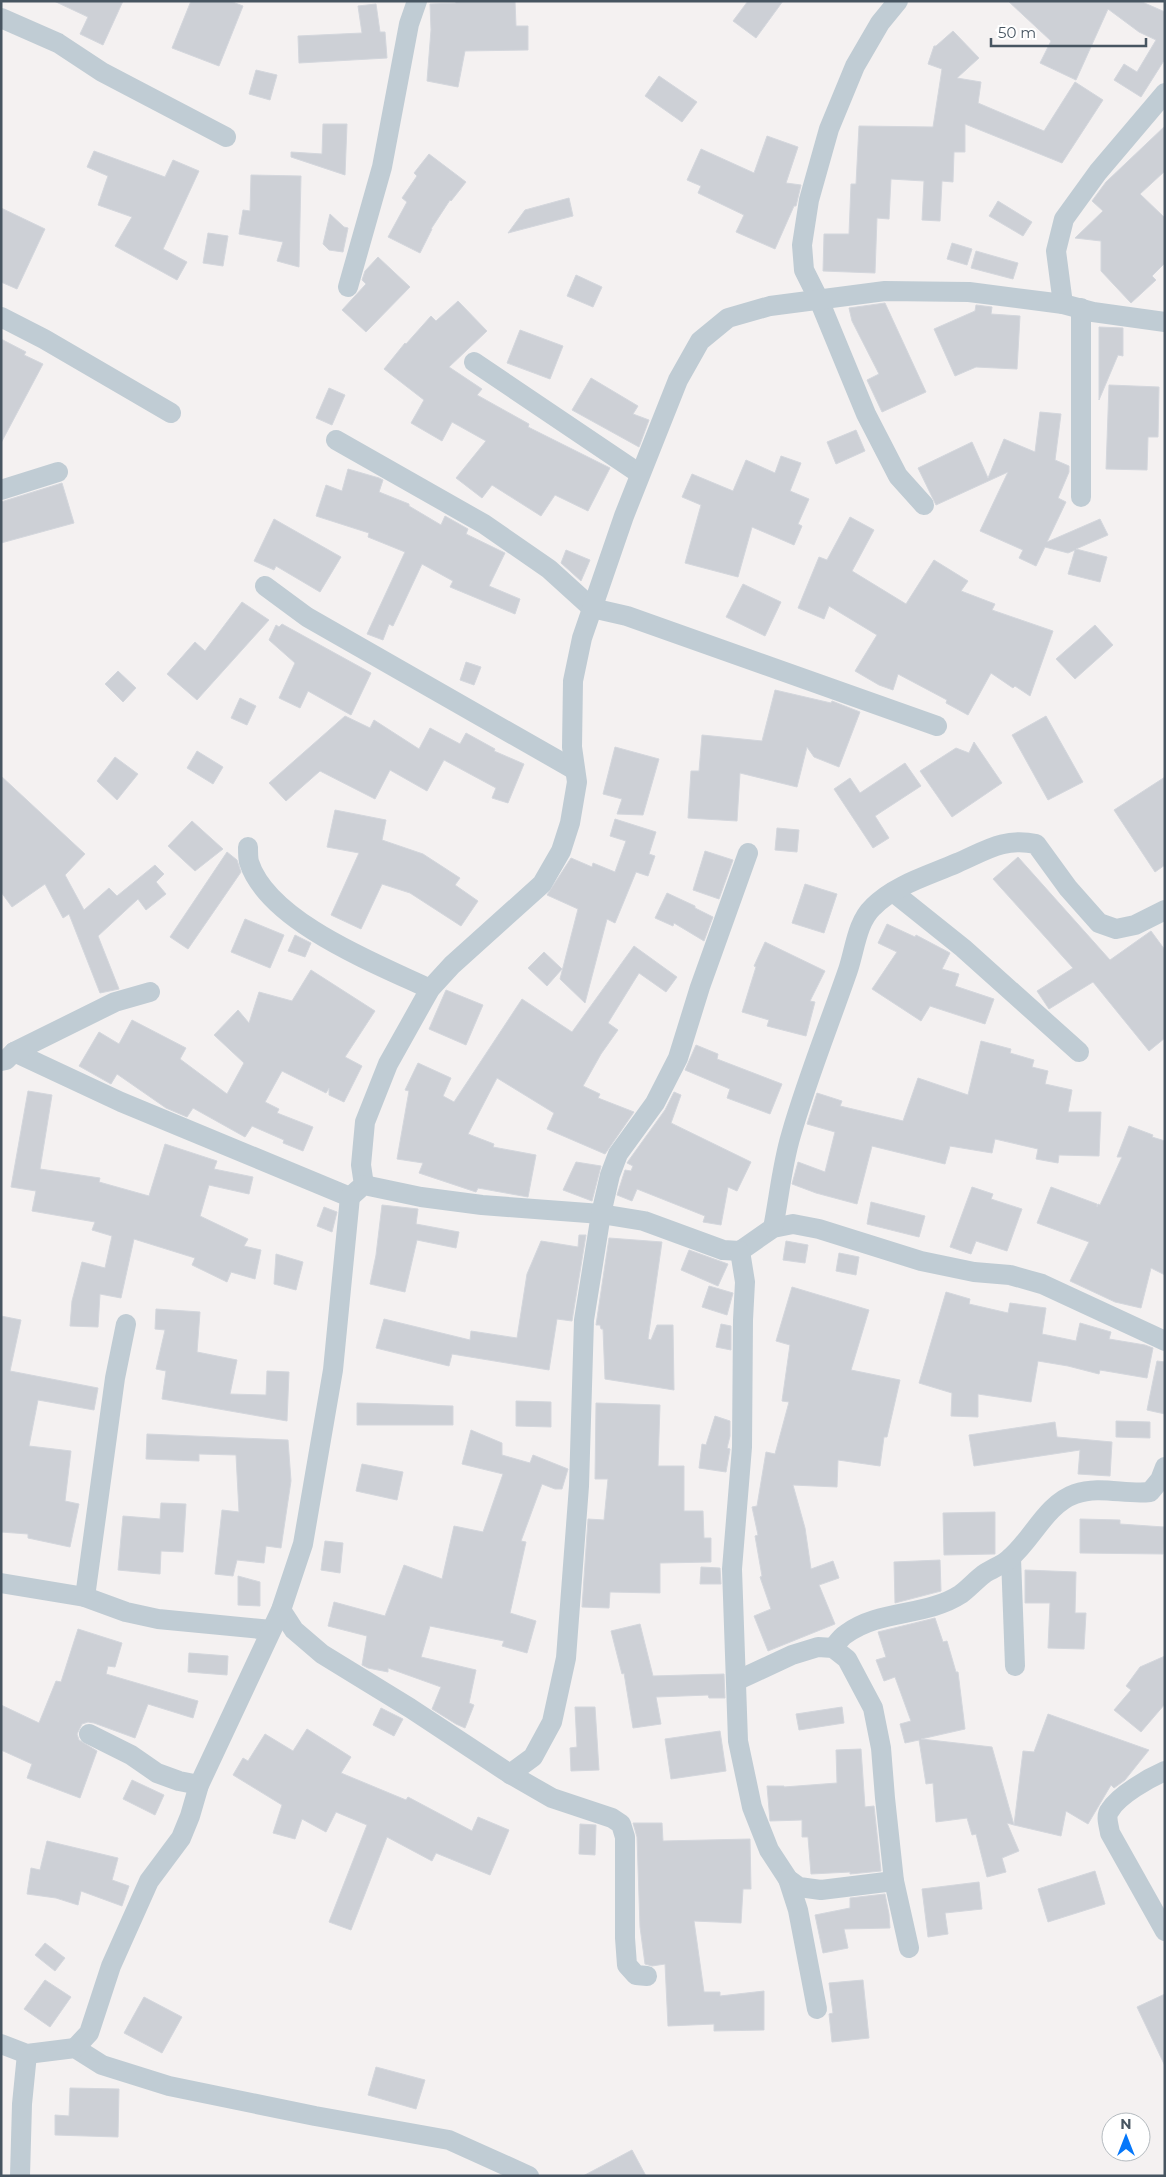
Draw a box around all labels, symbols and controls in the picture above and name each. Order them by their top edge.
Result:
scale bar [991,15,1146,47]
text: 50 m [998,23,1036,42]
north arrow [1101,2112,1151,2162]
text: N [1120,2115,1132,2133]

